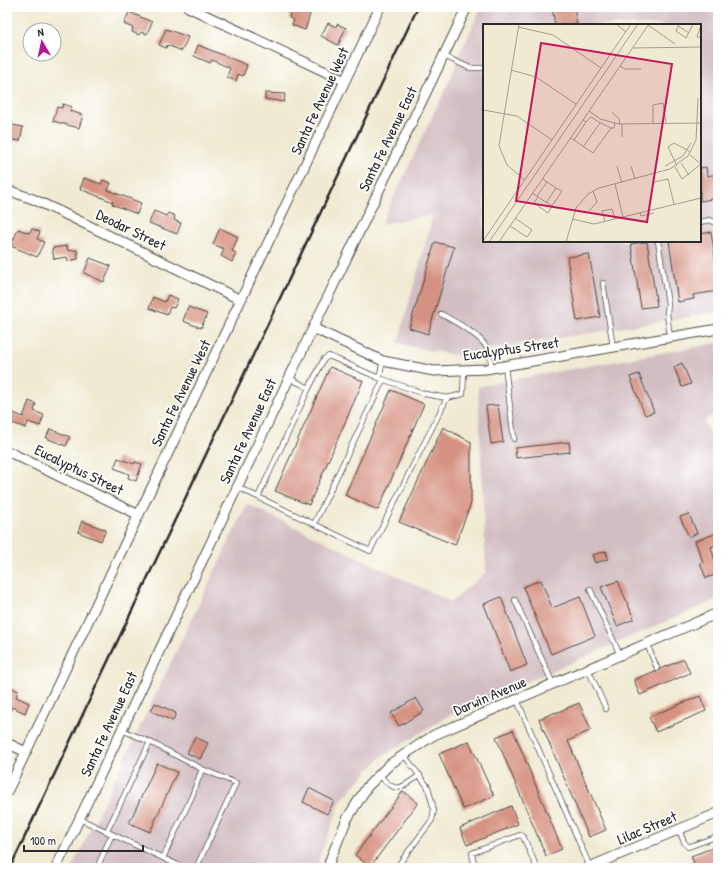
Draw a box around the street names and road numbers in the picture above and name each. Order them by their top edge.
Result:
street label: Santa Fe Avenue West [285,43,354,158]
street label: Santa Fe Avenue East [353,82,422,195]
street label: Deodar Street [93,204,170,256]
street label: Eucalyptus Street [462,331,561,366]
street label: Santa Fe Avenue West [146,335,216,450]
street label: Santa Fe Avenue East [214,374,282,487]
street label: Eucalyptus Street [31,439,128,500]
street label: Santa Fe Avenue East [75,667,143,780]
street label: Darwin Avenue [450,671,530,720]
street label: Lilac Street [614,805,681,850]

